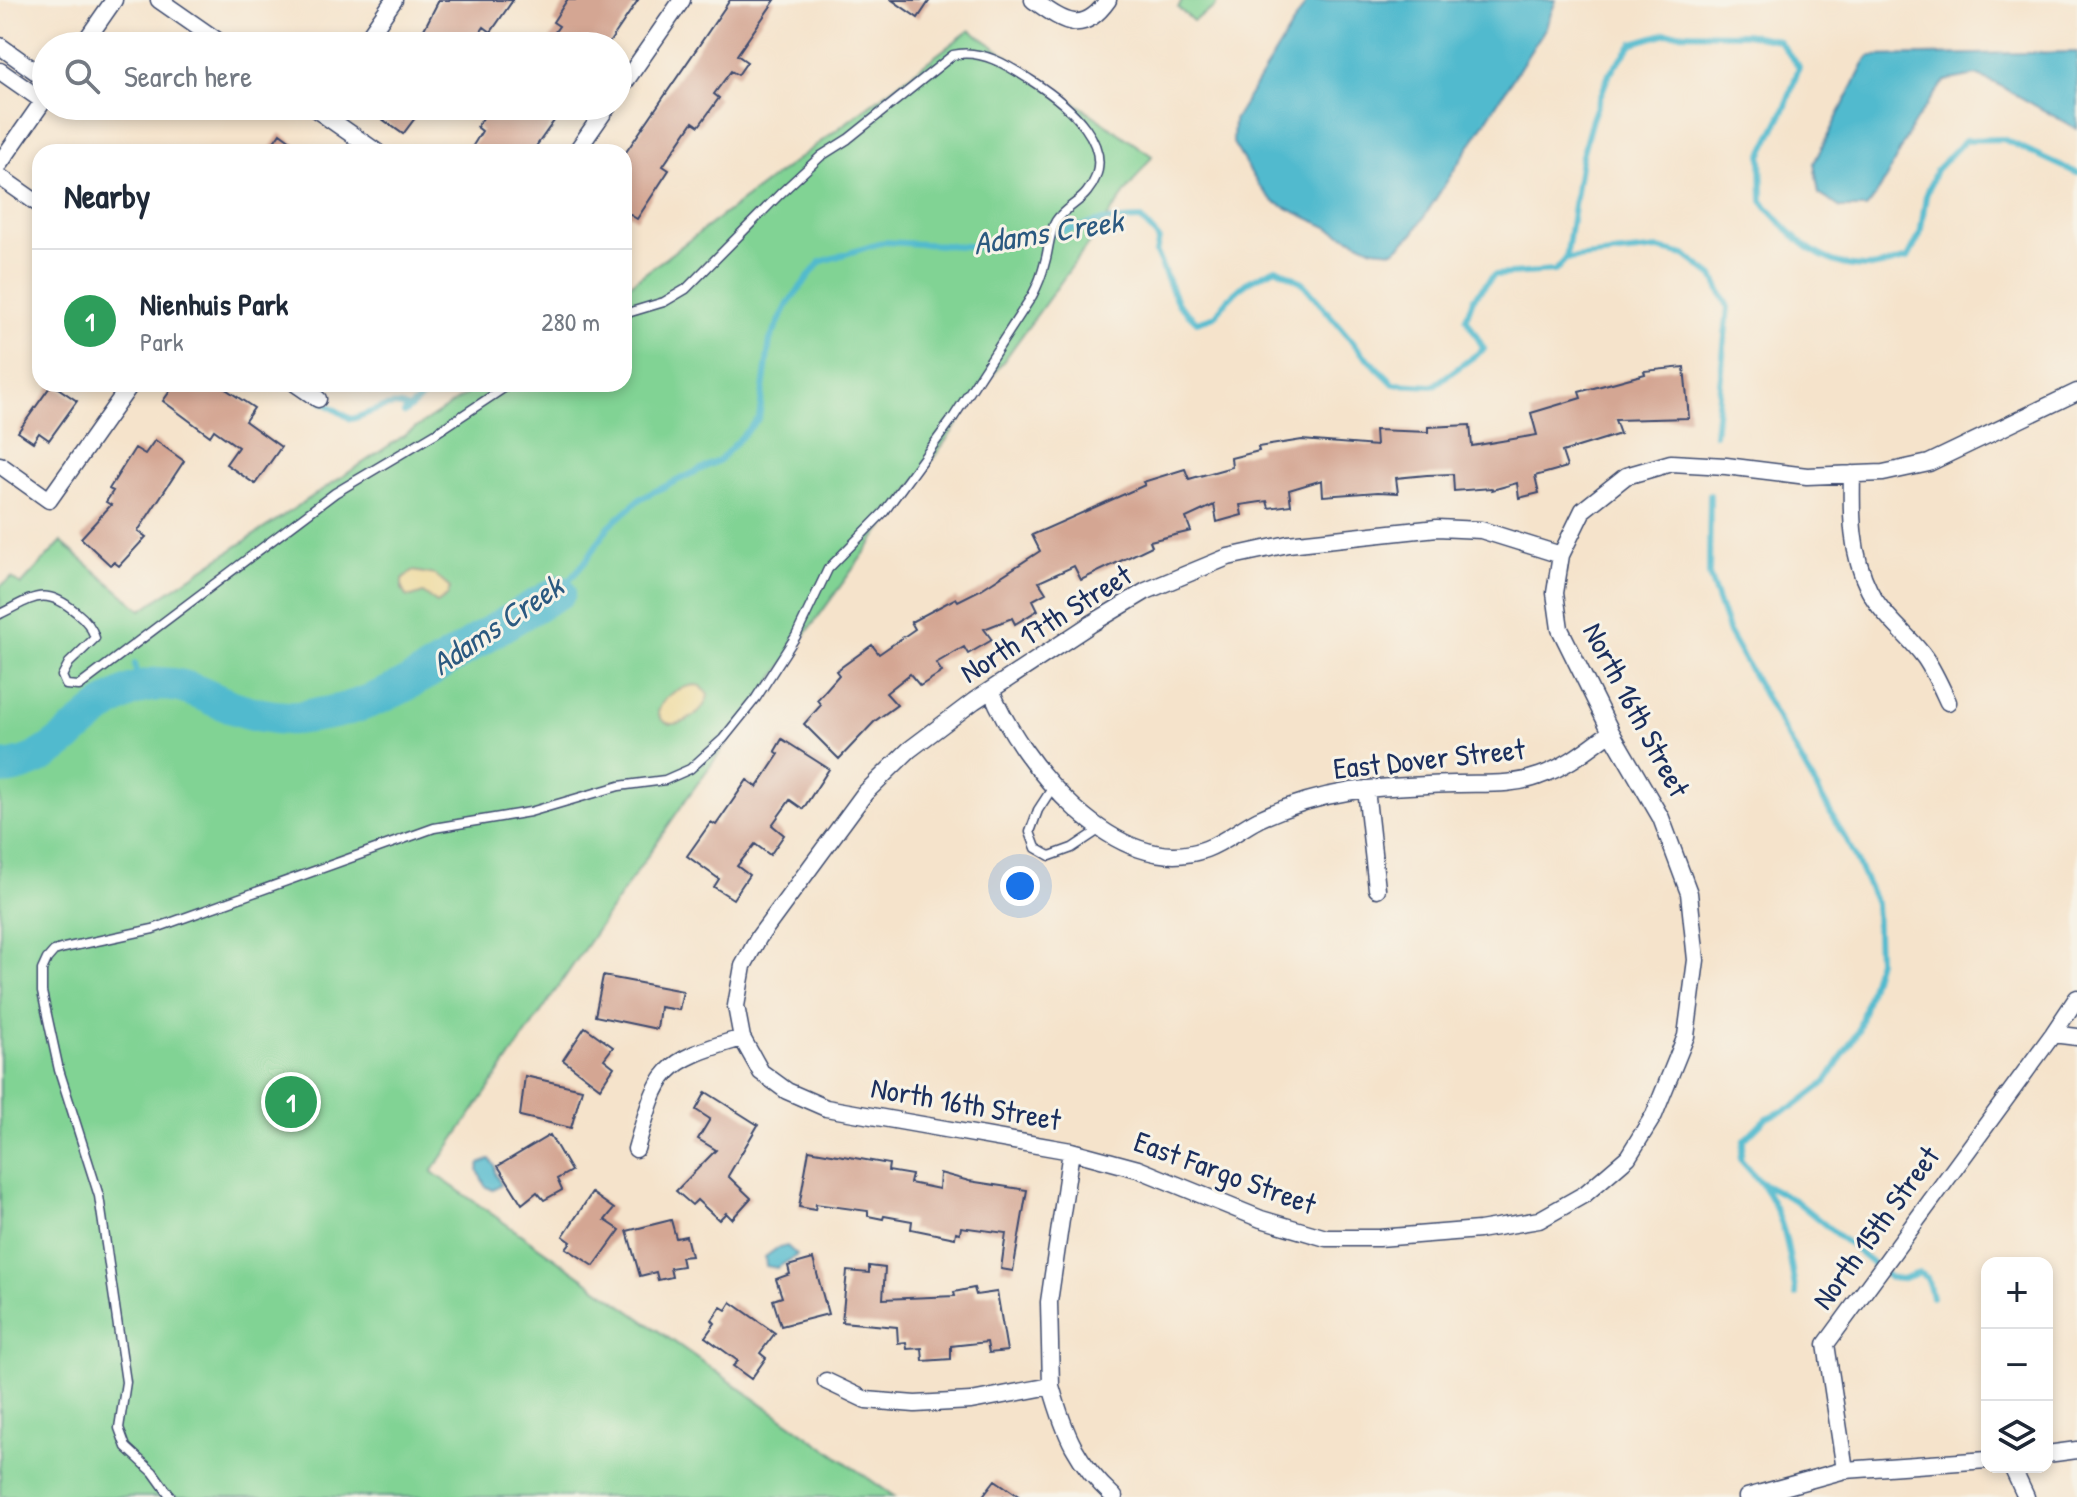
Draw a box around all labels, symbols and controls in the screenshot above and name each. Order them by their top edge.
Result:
search box [32,32,632,120]
icon: search [60,54,104,98]
text: Search here [124,56,252,96]
text: Nearby [64,173,150,219]
water label: Adams Creek [970,198,1128,265]
text: Nienhuis Park [140,284,288,324]
text: 1 [85,304,95,339]
text: 280 m [541,304,600,339]
text: Park [140,324,184,359]
street label: North 17th Street [952,554,1139,692]
water label: Adams Creek [422,563,573,685]
street label: North 16th Street [1574,615,1700,804]
street label: East Dover Street [1331,728,1527,788]
your location [1000,866,1040,906]
street label: North 16th Street [868,1067,1065,1139]
pin: 1 [265,1072,317,1132]
street label: East Fargo Street [1129,1121,1322,1224]
street label: North 15th Street [1802,1137,1948,1317]
map controls [1981,1257,2053,1473]
button: + [1981,1257,2053,1329]
button: − [1981,1329,2053,1401]
button: layers [1981,1401,2053,1473]

